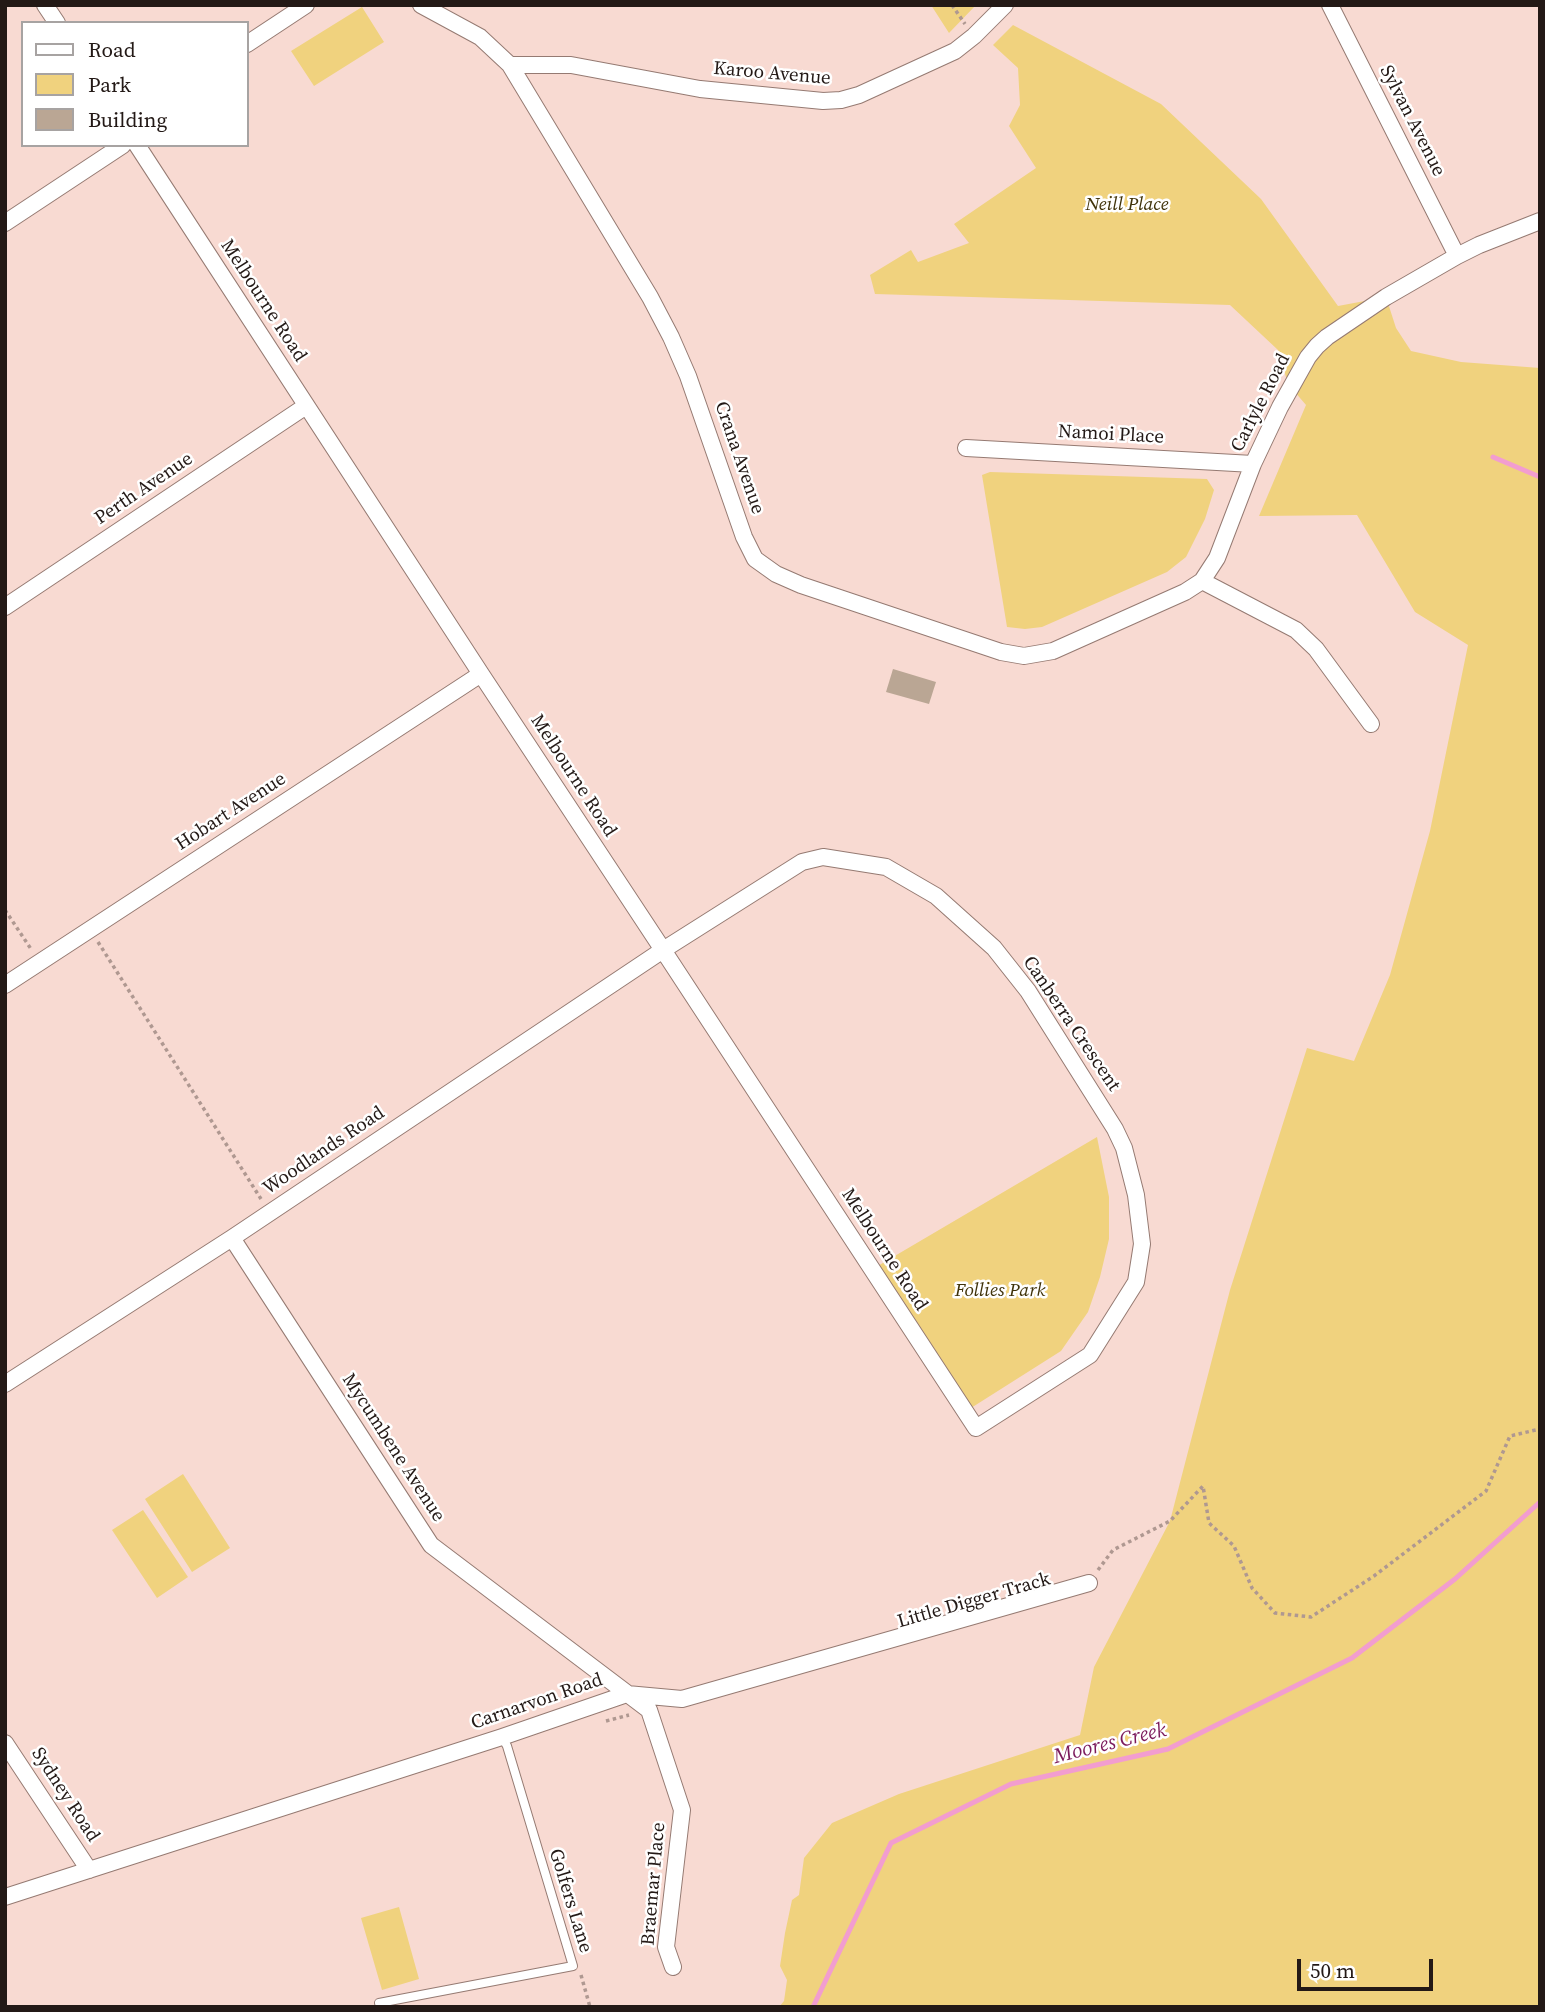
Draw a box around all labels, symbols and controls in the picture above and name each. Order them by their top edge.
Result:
legend [21,21,248,147]
text: Road [88,35,136,64]
street label: Karoo Avenue [712,58,832,90]
street label: Sylvan Avenue [1374,62,1450,180]
text: Park [88,70,131,99]
text: Building [88,105,167,134]
park label: Neill Place [1085,194,1169,216]
street label: Melbourne Road [215,236,311,366]
street label: Carlyle Road [1227,350,1295,456]
street label: Crana Avenue [709,399,769,517]
street label: Namoi Place [1057,421,1165,449]
street label: Perth Avenue [91,448,197,530]
street label: Melbourne Road [525,711,621,841]
street label: Hobart Avenue [172,768,290,856]
street label: Canberra Crescent [1017,952,1125,1096]
street label: Woodlands Road [259,1102,389,1200]
street label: Melbourne Road [836,1185,932,1315]
park label: Follies Park [955,1280,1045,1302]
street label: Mycumbene Avenue [337,1370,449,1526]
street label: Little Digger Track [895,1568,1053,1634]
street label: Carnarvon Road [468,1669,606,1735]
water label: Moores Creek [1051,1718,1169,1770]
street label: Sydney Road [26,1744,104,1846]
street label: Braemar Place [637,1821,671,1947]
street label: Golfers Lane [543,1846,597,1956]
scale bar [1300,1946,1436,1990]
text: 50 m [1310,1956,1355,1985]

